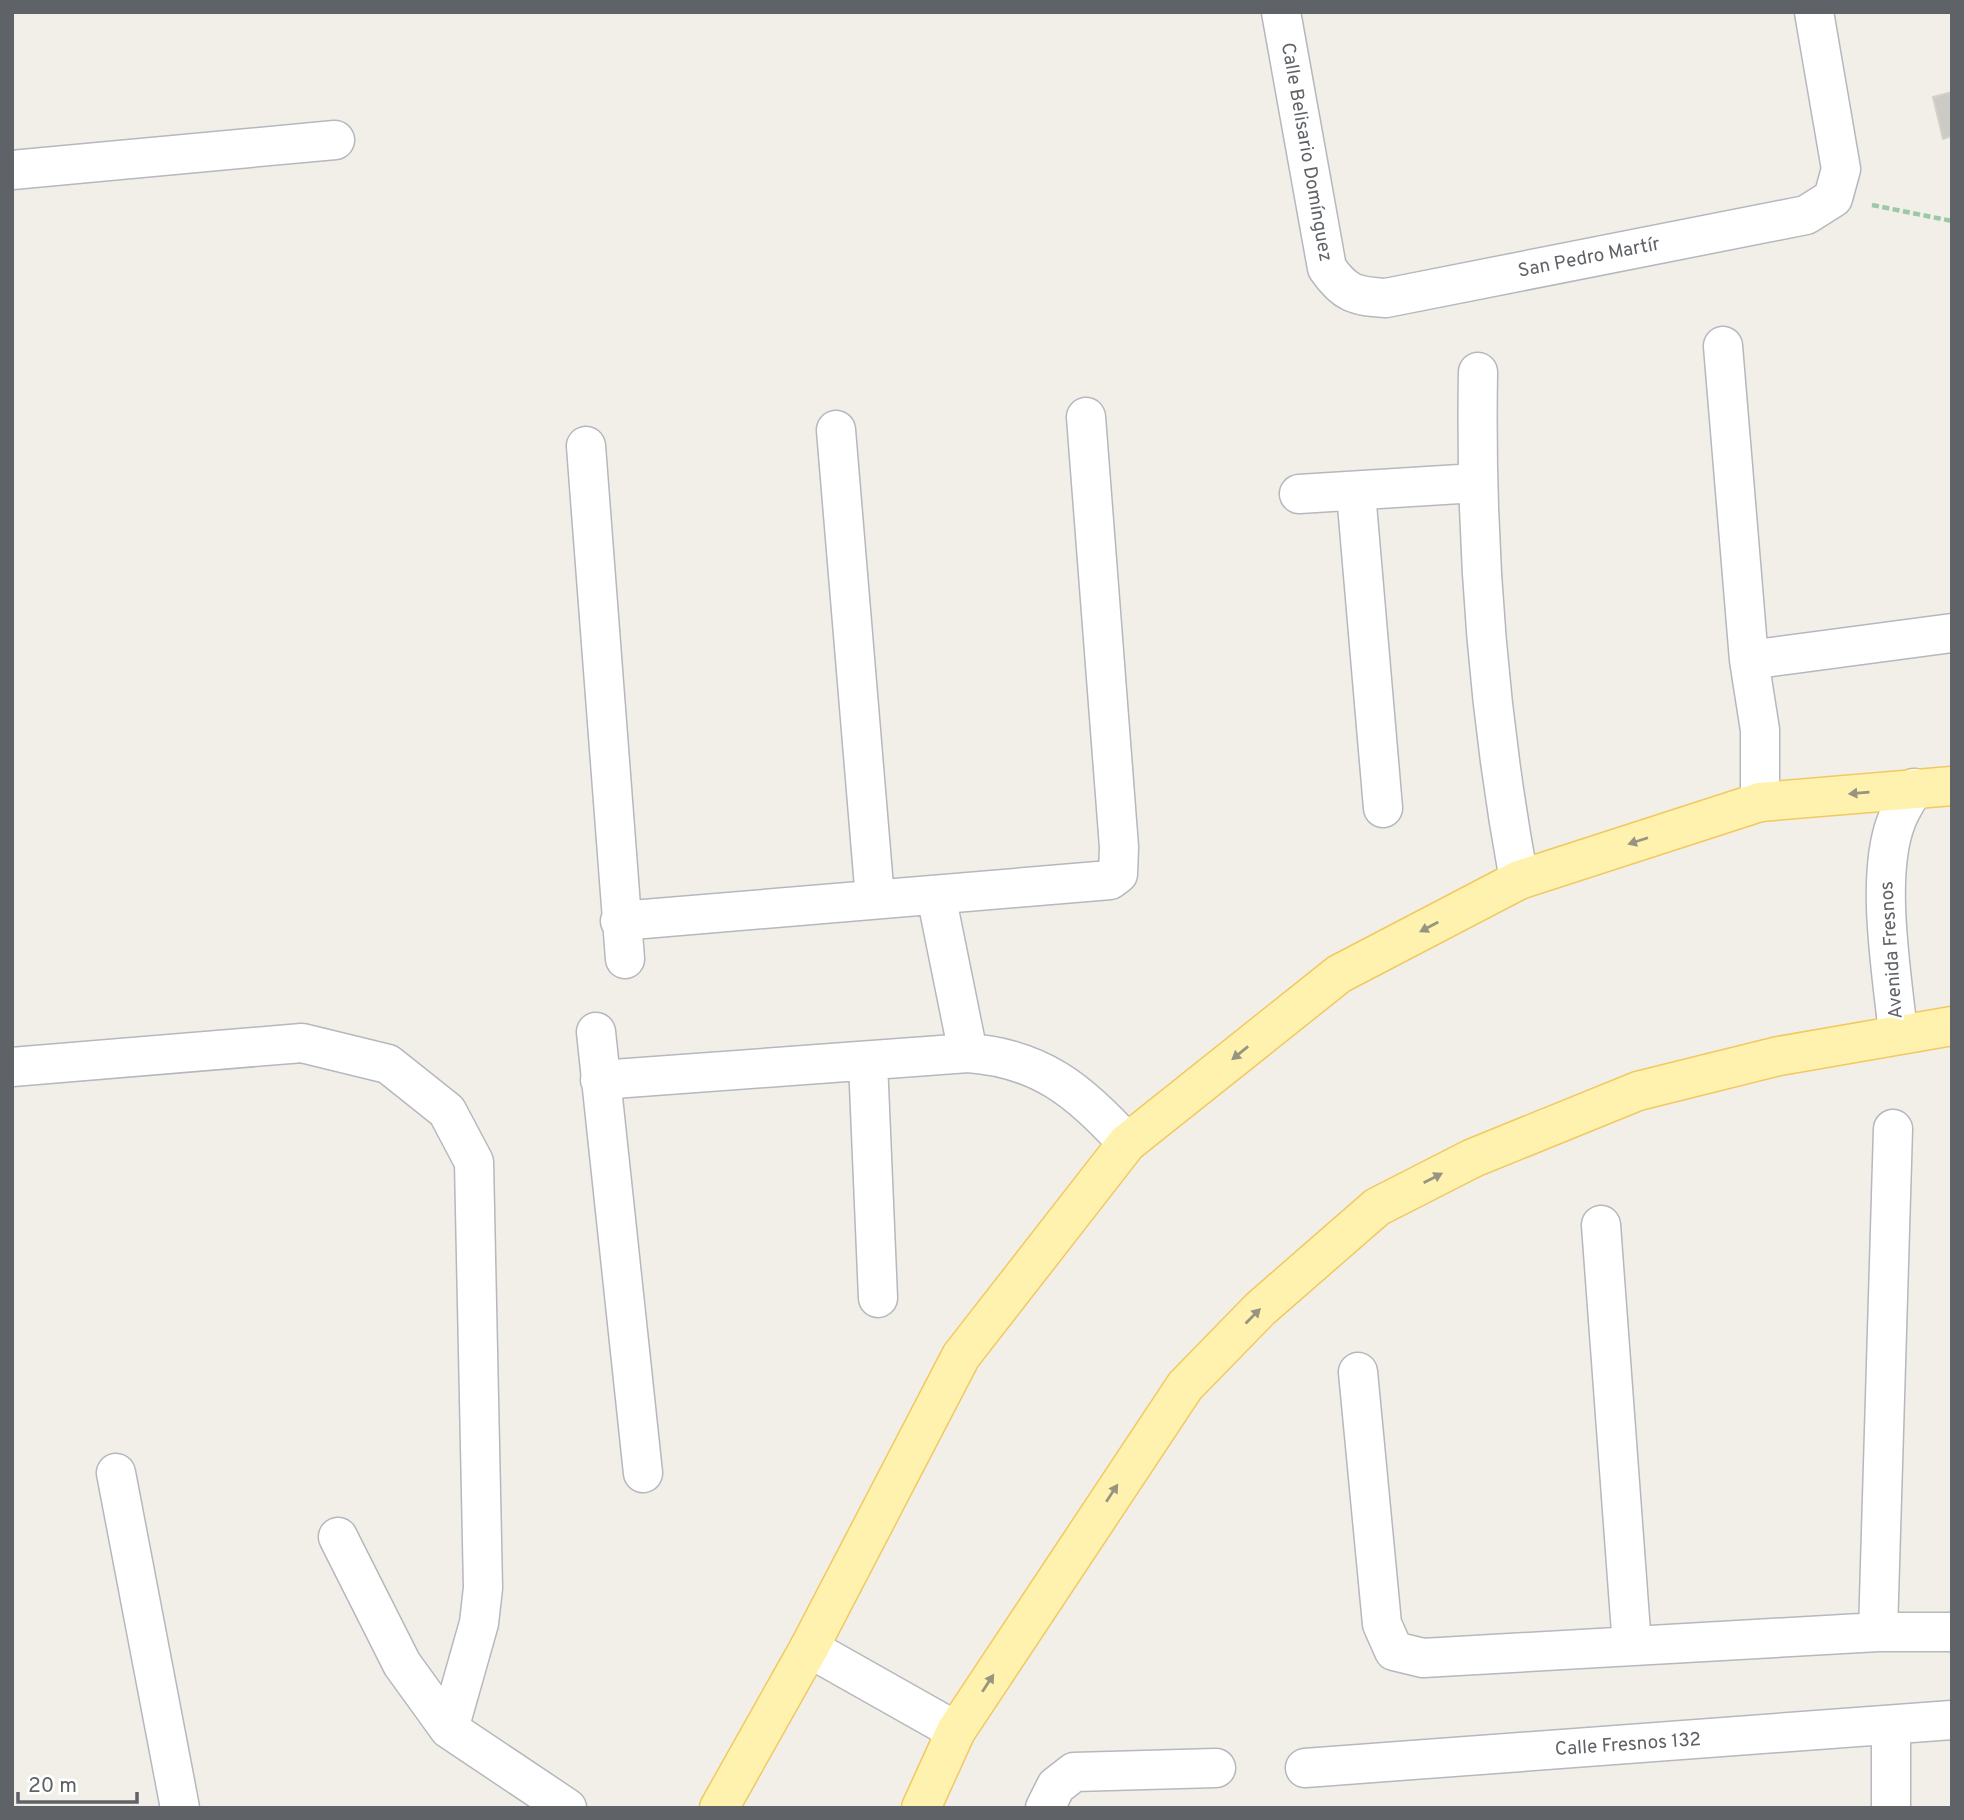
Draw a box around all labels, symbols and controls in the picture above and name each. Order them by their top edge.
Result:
street label: Calle Belisario Domínguez [1275,41,1337,263]
street label: San Pedro Martír [1516,232,1663,284]
one-way arrow [1848,788,1870,799]
one-way arrow [1628,837,1649,847]
street label: Avenida Fresnos [1875,880,1909,1020]
one-way arrow [1419,921,1438,933]
one-way arrow [1232,1045,1250,1060]
one-way arrow [1423,1173,1443,1184]
one-way arrow [1245,1307,1262,1324]
one-way arrow [1106,1483,1119,1503]
one-way arrow [981,1674,994,1693]
street label: Calle Fresnos 132 [1554,1728,1702,1762]
scale bar [18,1760,136,1804]
text: 20 m [28,1773,77,1800]

